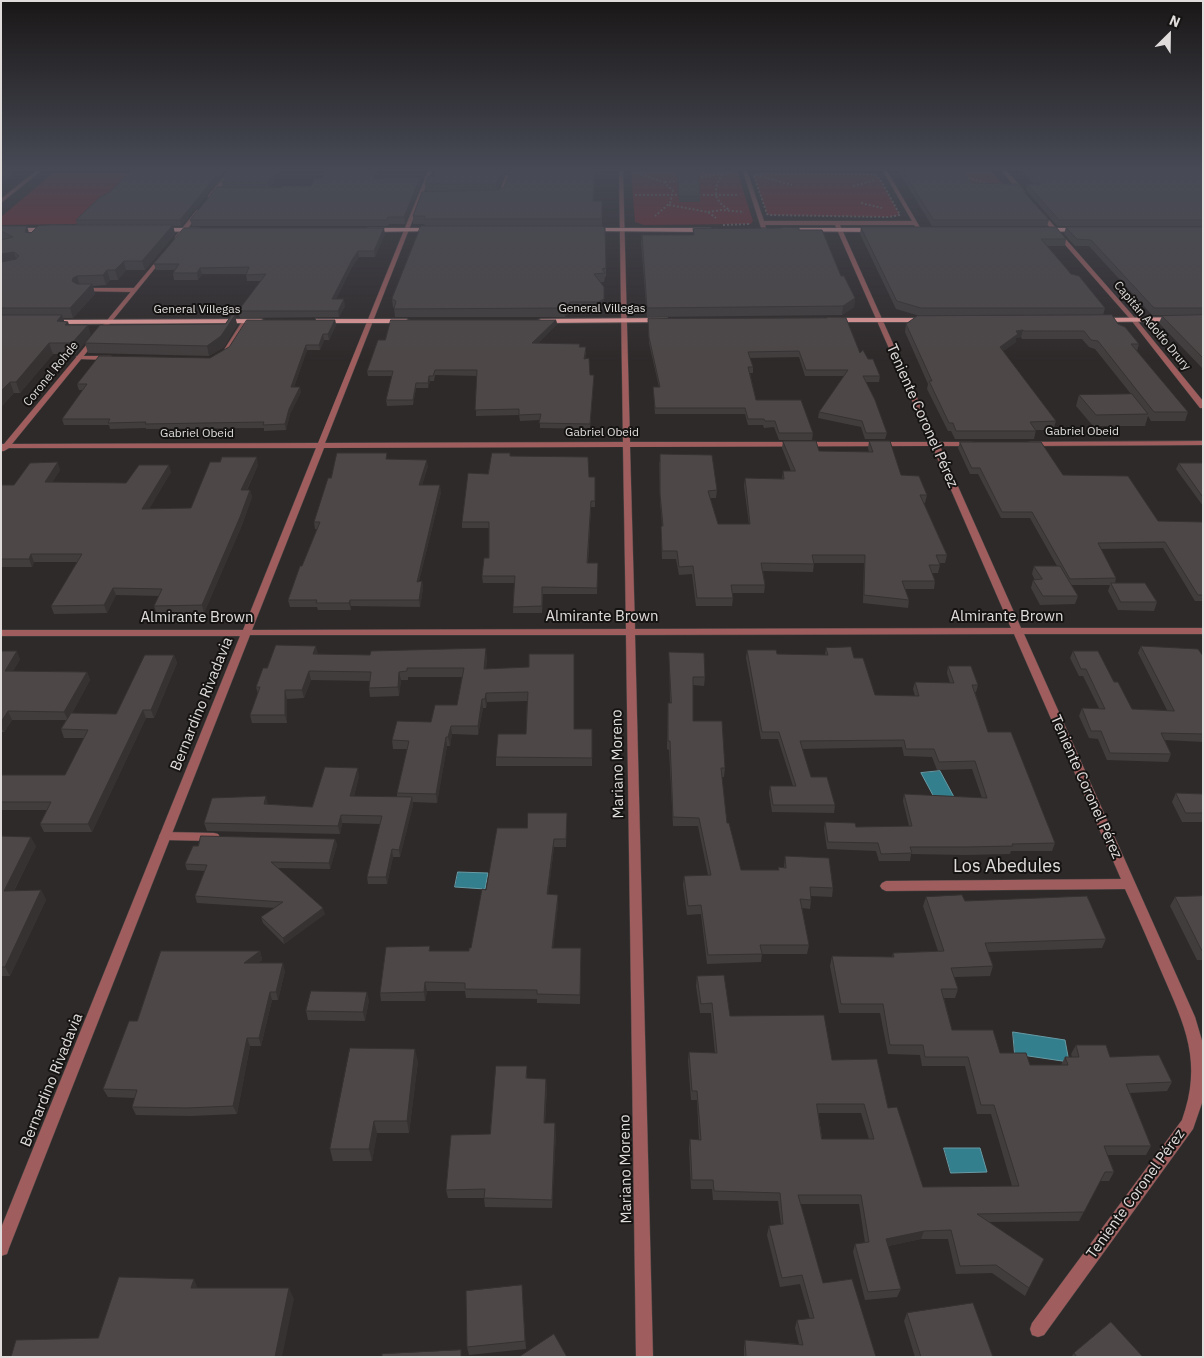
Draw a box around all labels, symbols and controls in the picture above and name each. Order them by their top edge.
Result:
north arrow [1144,10,1194,60]
text: N [1167,11,1183,31]
street label: Capitán Adolfo Drury [1111,279,1193,373]
street label: General Villegas [558,302,646,316]
street label: General Villegas [153,303,241,317]
street label: Coronel Rohde [20,339,82,409]
street label: Teniente Coronel Pérez [882,341,962,491]
street label: Gabriel Obeid [1045,425,1119,439]
street label: Gabriel Obeid [565,426,639,440]
street label: Gabriel Obeid [160,427,234,441]
street label: Almirante Brown [545,608,659,626]
street label: Almirante Brown [950,608,1064,626]
street label: Almirante Brown [140,609,254,627]
street label: Bernardino Rivadavia [167,634,237,774]
street label: Mariano Moreno [608,709,628,819]
street label: Teniente Coronel Pérez [1046,712,1126,862]
street label: Los Abedules [953,856,1061,878]
street label: Bernardino Rivadavia [17,1010,87,1150]
street label: Mariano Moreno [616,1114,636,1224]
street label: Teniente Coronel Pérez [1083,1126,1189,1262]

